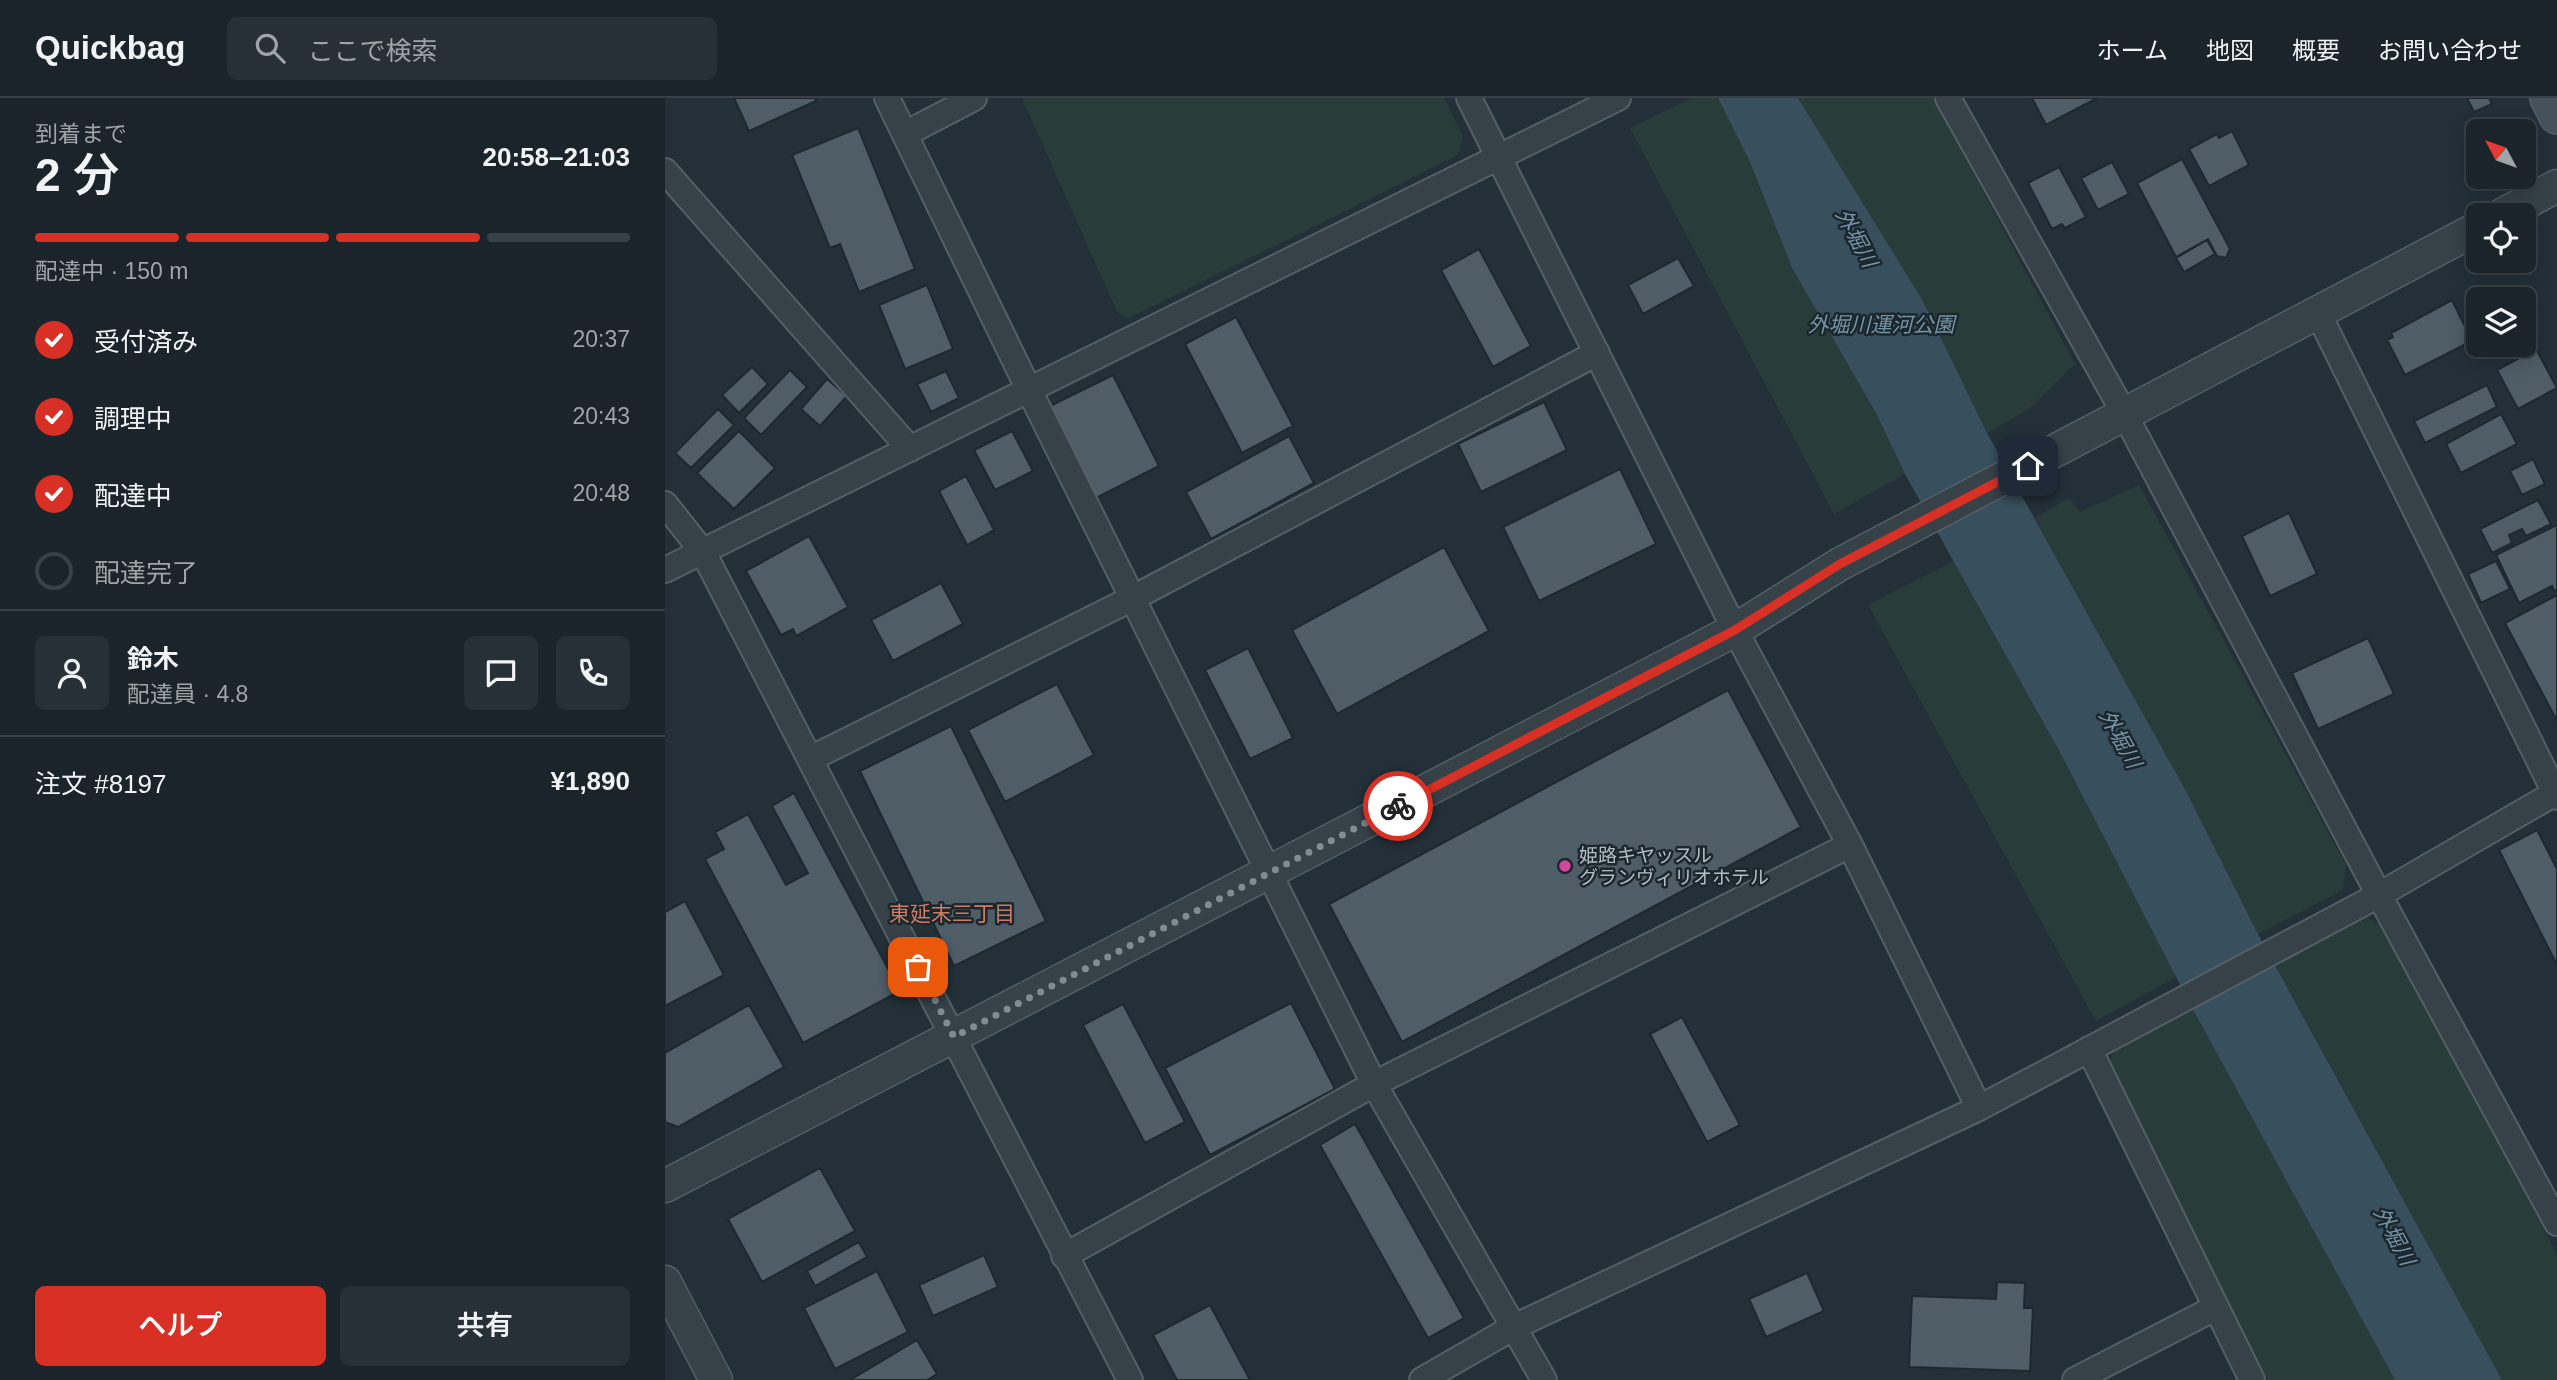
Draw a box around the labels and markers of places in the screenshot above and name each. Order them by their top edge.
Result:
pin [1998,436,2058,496]
place label: 姫路キヤッスル グランヴィリオホテル [1579,845,1769,888]
marker: 姫路キヤッスル グランヴィリオホテル [1557,858,1573,874]
pin [888,937,948,997]

